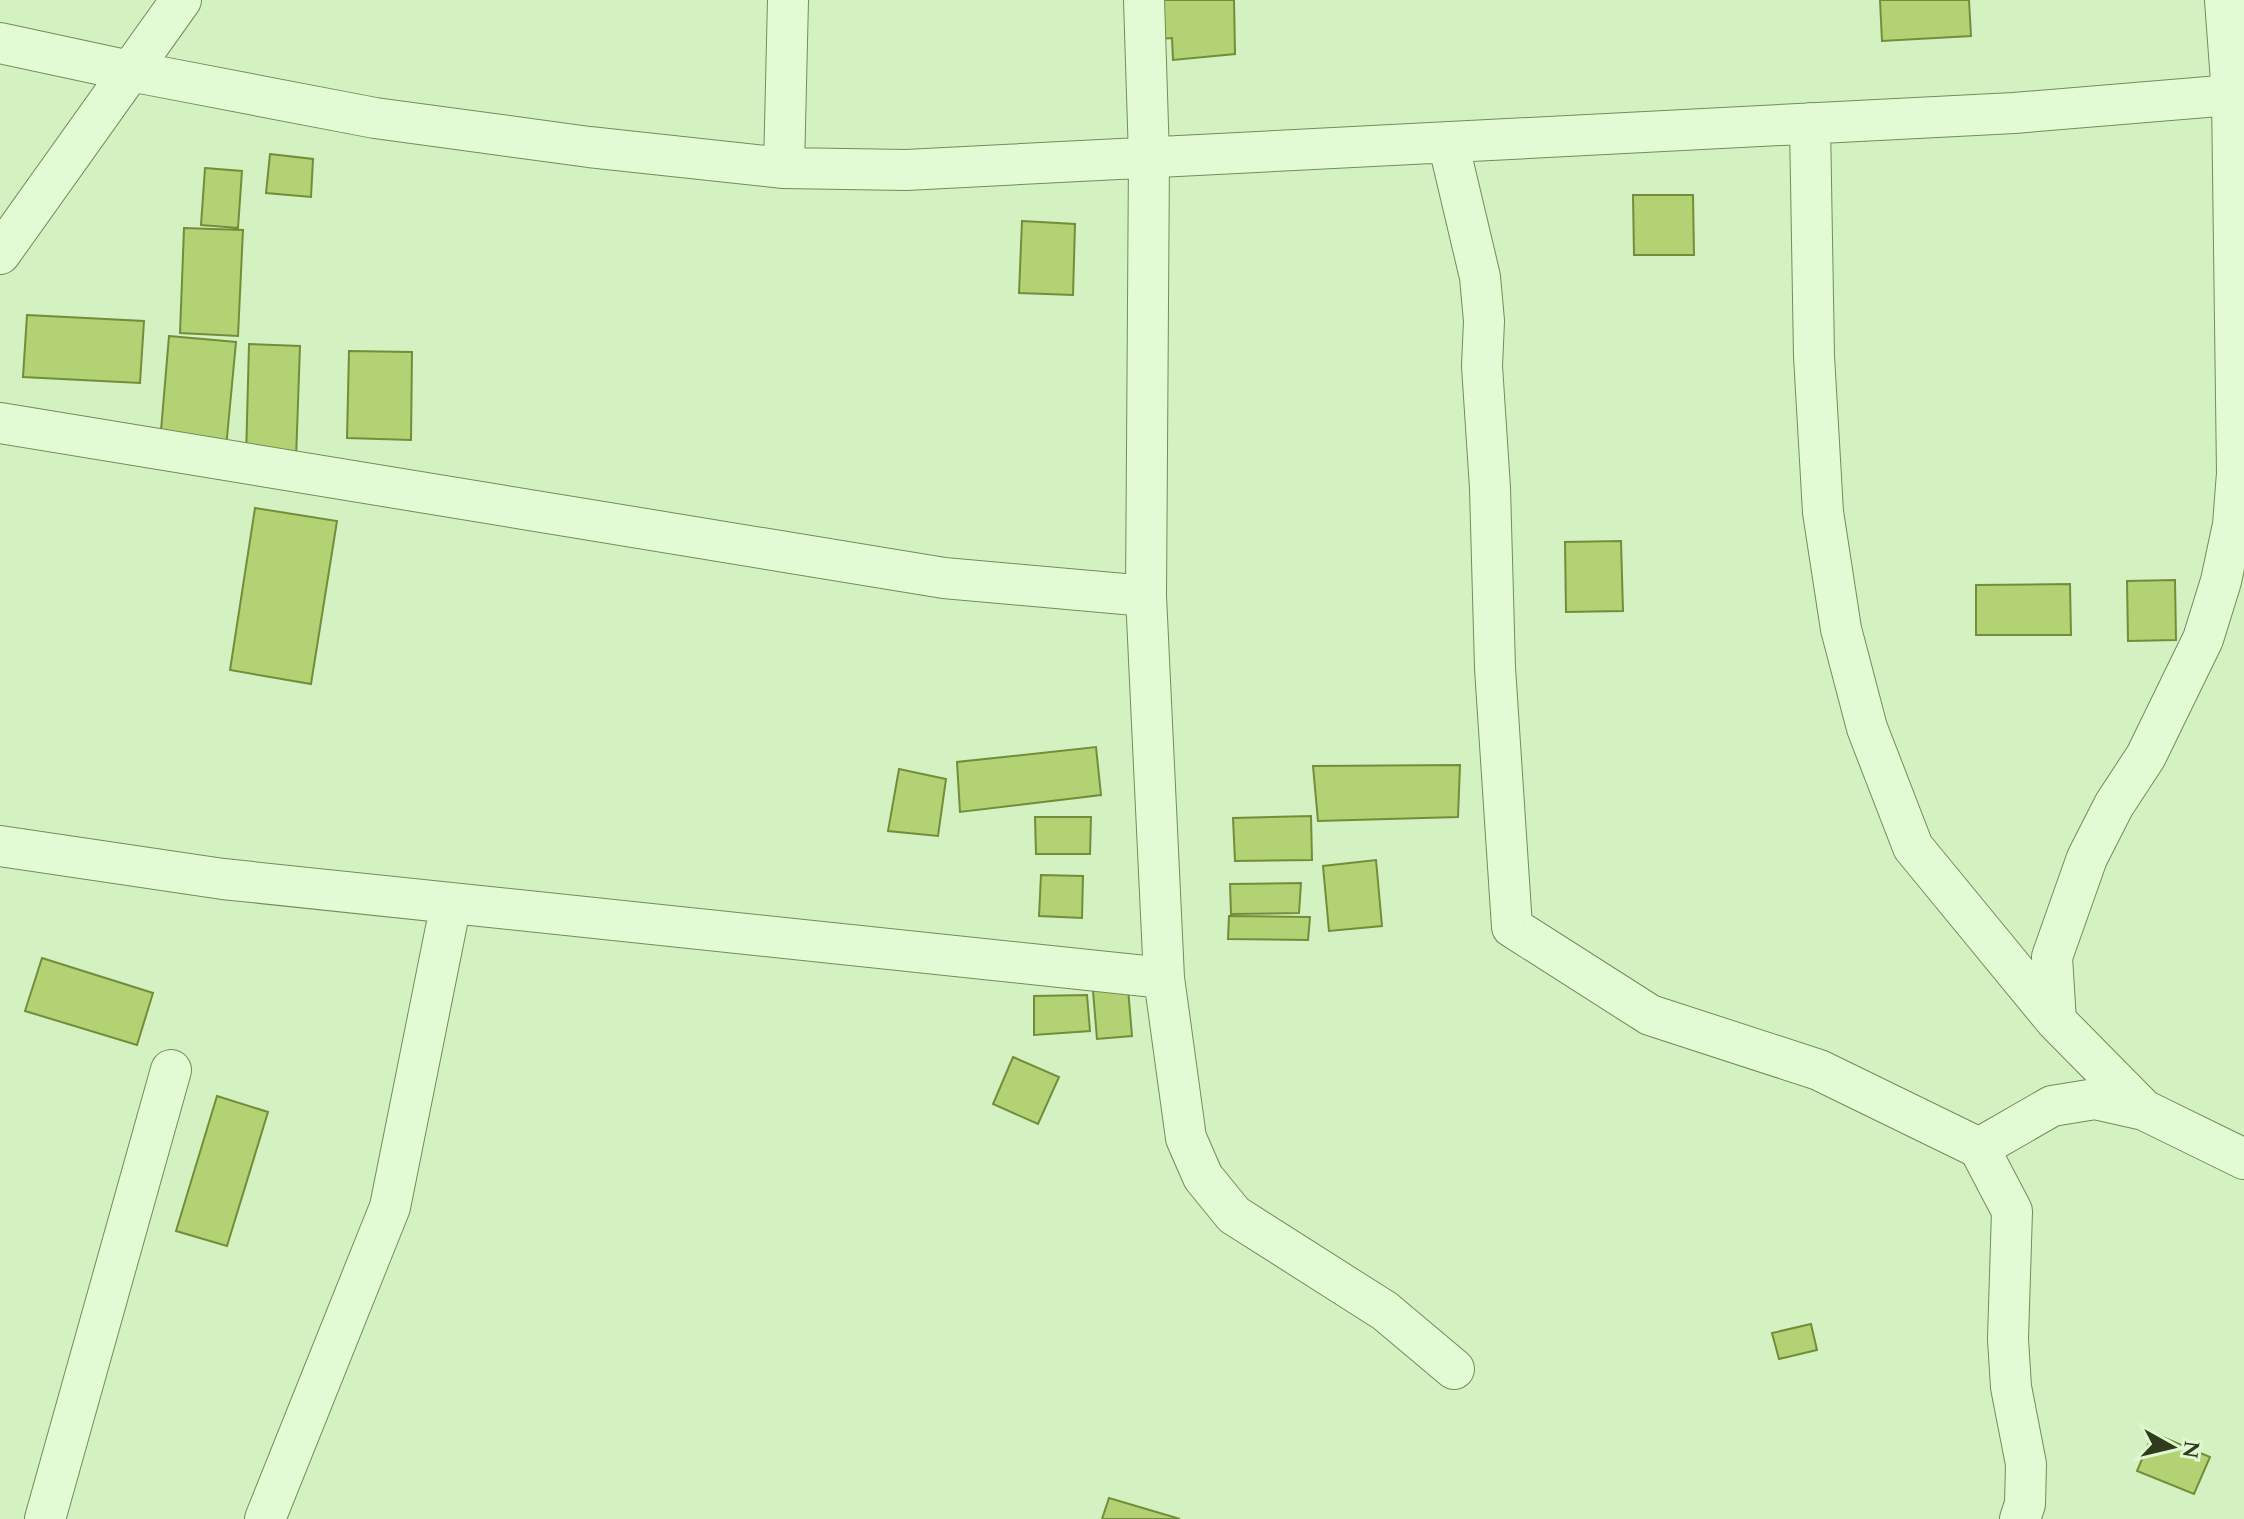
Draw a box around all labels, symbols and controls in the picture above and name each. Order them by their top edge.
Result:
north arrow [2132,1407,2212,1487]
text: N [2173,1438,2208,1461]

